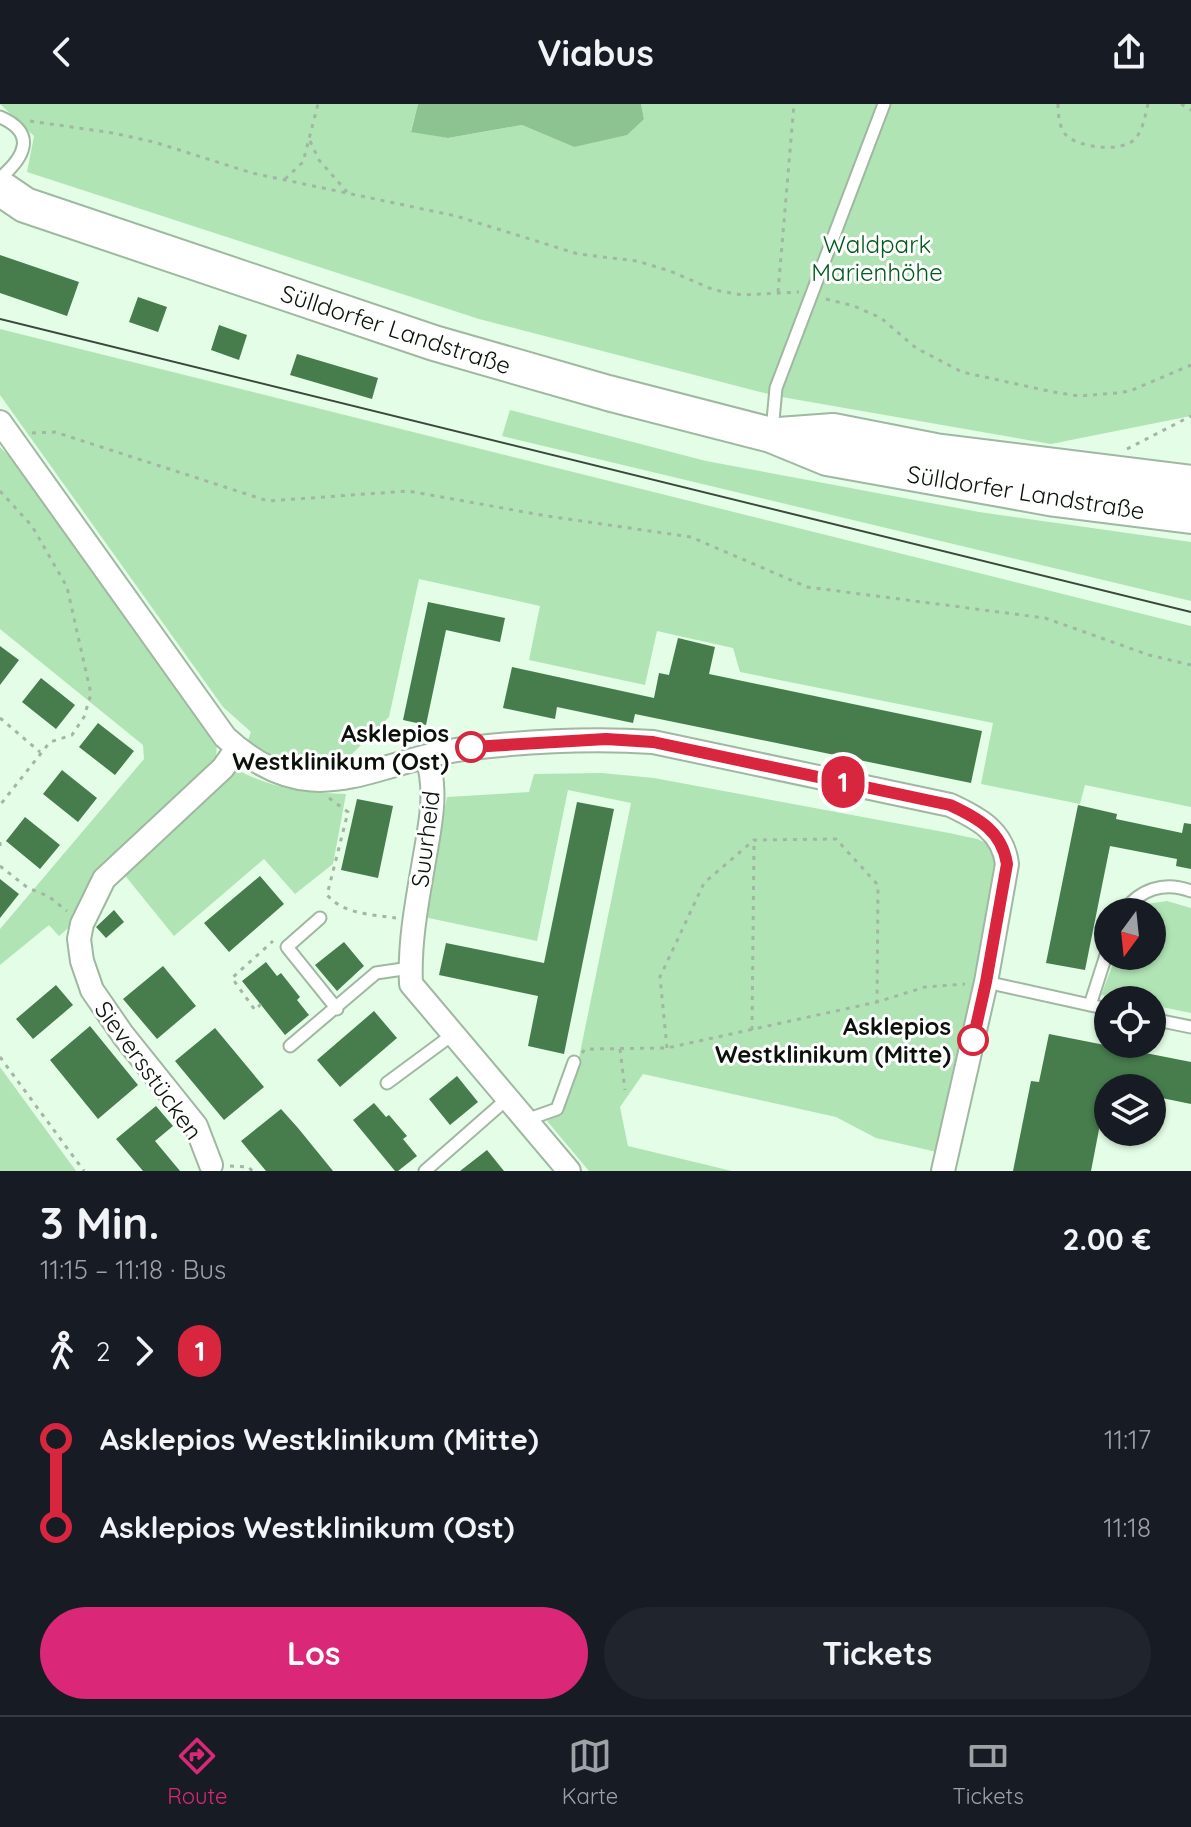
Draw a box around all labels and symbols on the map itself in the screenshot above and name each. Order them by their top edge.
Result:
park label: Waldpark Marienhöhe [811,229,943,287]
street label: Sülldorfer Landstraße [277,278,515,380]
street label: Sülldorfer Landstraße [905,458,1147,526]
place label: Asklepios Westklinikum (Ost) [232,718,449,776]
marker: Asklepios Westklinikum (Ost) [456,732,486,762]
line badge: 1 [817,756,869,808]
street label: Suurheid [404,789,446,889]
north arrow [1094,898,1166,970]
street label: Sieversstücken [89,995,209,1145]
place label: Asklepios Westklinikum (Mitte) [715,1011,951,1069]
marker: Asklepios Westklinikum (Mitte) [958,1025,988,1055]

